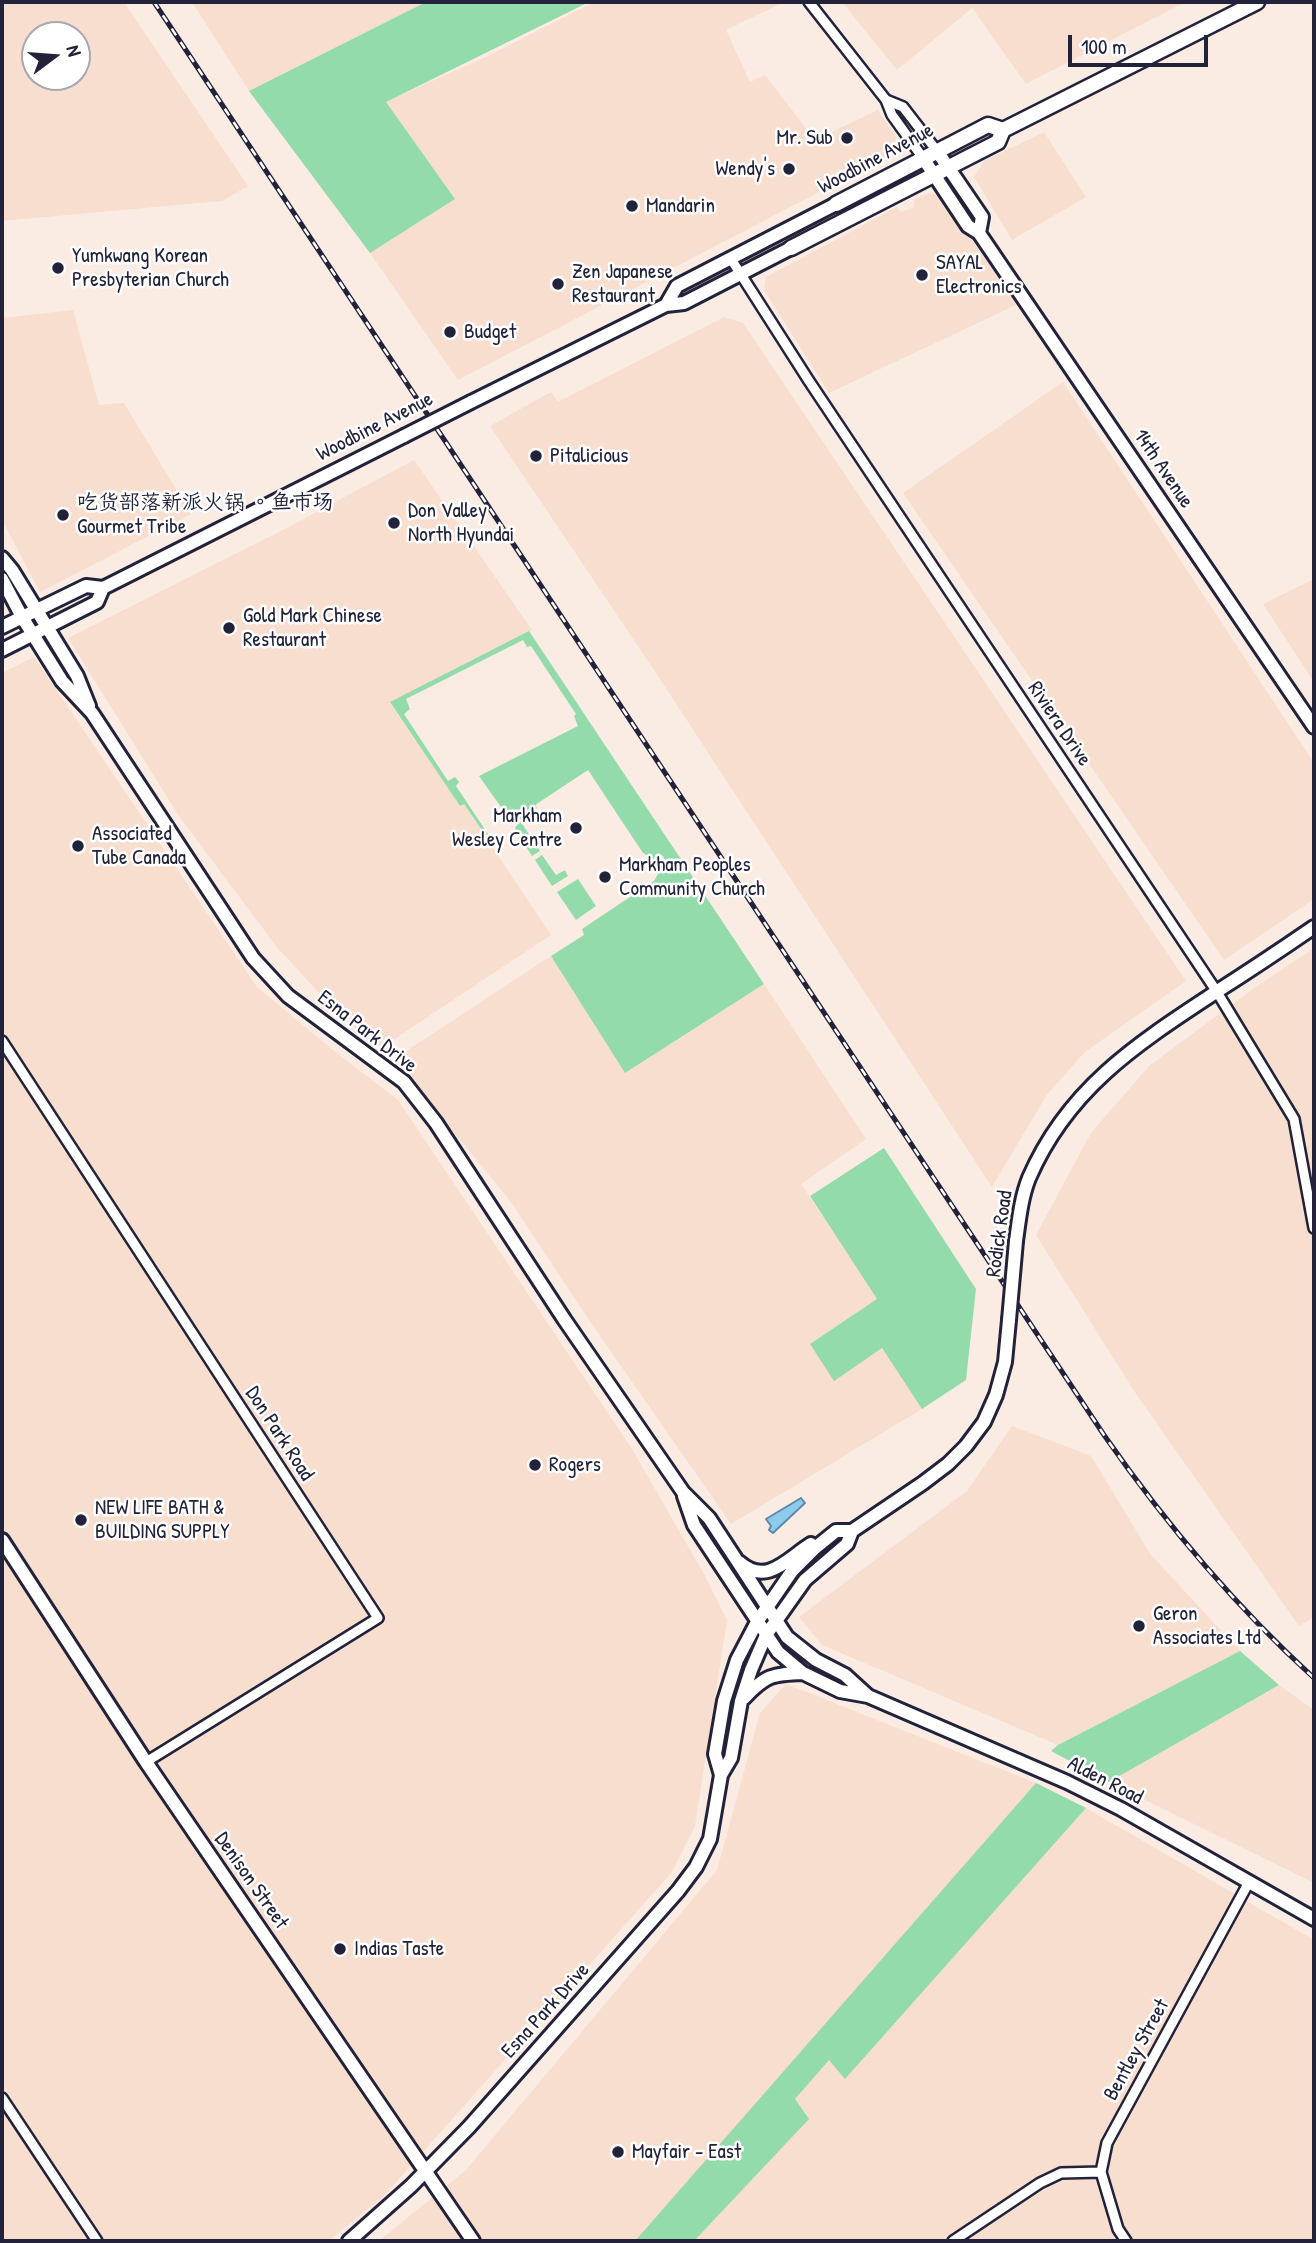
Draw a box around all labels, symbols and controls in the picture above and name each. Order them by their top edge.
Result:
north arrow [21,21,91,91]
scale bar [1071,21,1211,65]
text: 100 m [1081,32,1127,61]
text: N [60,42,88,59]
street label: Woodbine Avenue [814,118,938,200]
place label: Mr. Sub [776,125,833,151]
marker: Mr. Sub [839,130,855,146]
place label: Wendy's [716,156,775,182]
marker: Wendy's [781,161,797,177]
place label: Mandarin [646,193,715,219]
marker: Mandarin [624,198,640,214]
place label: Yumkwang Korean Presbyterian Church [72,243,229,293]
place label: SAYAL Electronics [936,250,1022,300]
place label: Zen Japanese Restaurant [572,259,673,309]
marker: Yumkwang Korean Presbyterian Church [50,260,66,276]
marker: SAYAL Electronics [914,267,930,283]
marker: Zen Japanese Restaurant [550,276,566,292]
place label: Budget [464,319,516,345]
marker: Budget [442,324,458,340]
street label: Woodbine Avenue [313,387,437,467]
street label: 14th Avenue [1127,425,1199,513]
place label: Pitalicious [550,443,628,469]
marker: Pitalicious [528,448,544,464]
place label: 吃货部落新派火锅 。鱼市场 Gourmet Tribe [77,490,334,540]
place label: Don Valley North Hyundai [408,498,514,548]
marker: 吃货部落新派火锅 。鱼市场 Gourmet Tribe [55,507,71,523]
marker: Don Valley North Hyundai [386,515,402,531]
place label: Gold Mark Chinese Restaurant [243,603,382,653]
marker: Gold Mark Chinese Restaurant [221,620,237,636]
street label: Riviera Drive [1022,677,1096,771]
place label: Markham Wesley Centre [452,803,562,853]
marker: Markham Wesley Centre [568,820,584,836]
place label: Associated Tube Canada [92,821,186,871]
marker: Associated Tube Canada [70,838,86,854]
place label: Markham Peoples Community Church [619,852,765,902]
marker: Markham Peoples Community Church [597,869,613,885]
street label: Esna Park Drive [312,985,422,1079]
street label: Rodick Road [981,1189,1019,1279]
street label: Don Park Road [239,1382,319,1486]
place label: Rogers [549,1452,601,1478]
marker: Rogers [527,1457,543,1473]
place label: NEW LIFE BATH & BUILDING SUPPLY [95,1495,229,1545]
marker: NEW LIFE BATH & BUILDING SUPPLY [73,1512,89,1528]
place label: Geron Associates Ltd [1153,1601,1261,1651]
marker: Geron Associates Ltd [1131,1618,1147,1634]
street label: Alden Road [1063,1751,1147,1811]
street label: Denison Street [208,1828,294,1934]
place label: Indias Taste [354,1936,444,1962]
marker: Indias Taste [332,1941,348,1957]
street label: Esna Park Drive [497,1958,595,2064]
street label: Bentley Street [1099,1995,1175,2105]
place label: Mayfair - East [632,2139,741,2165]
marker: Mayfair - East [610,2144,626,2160]

